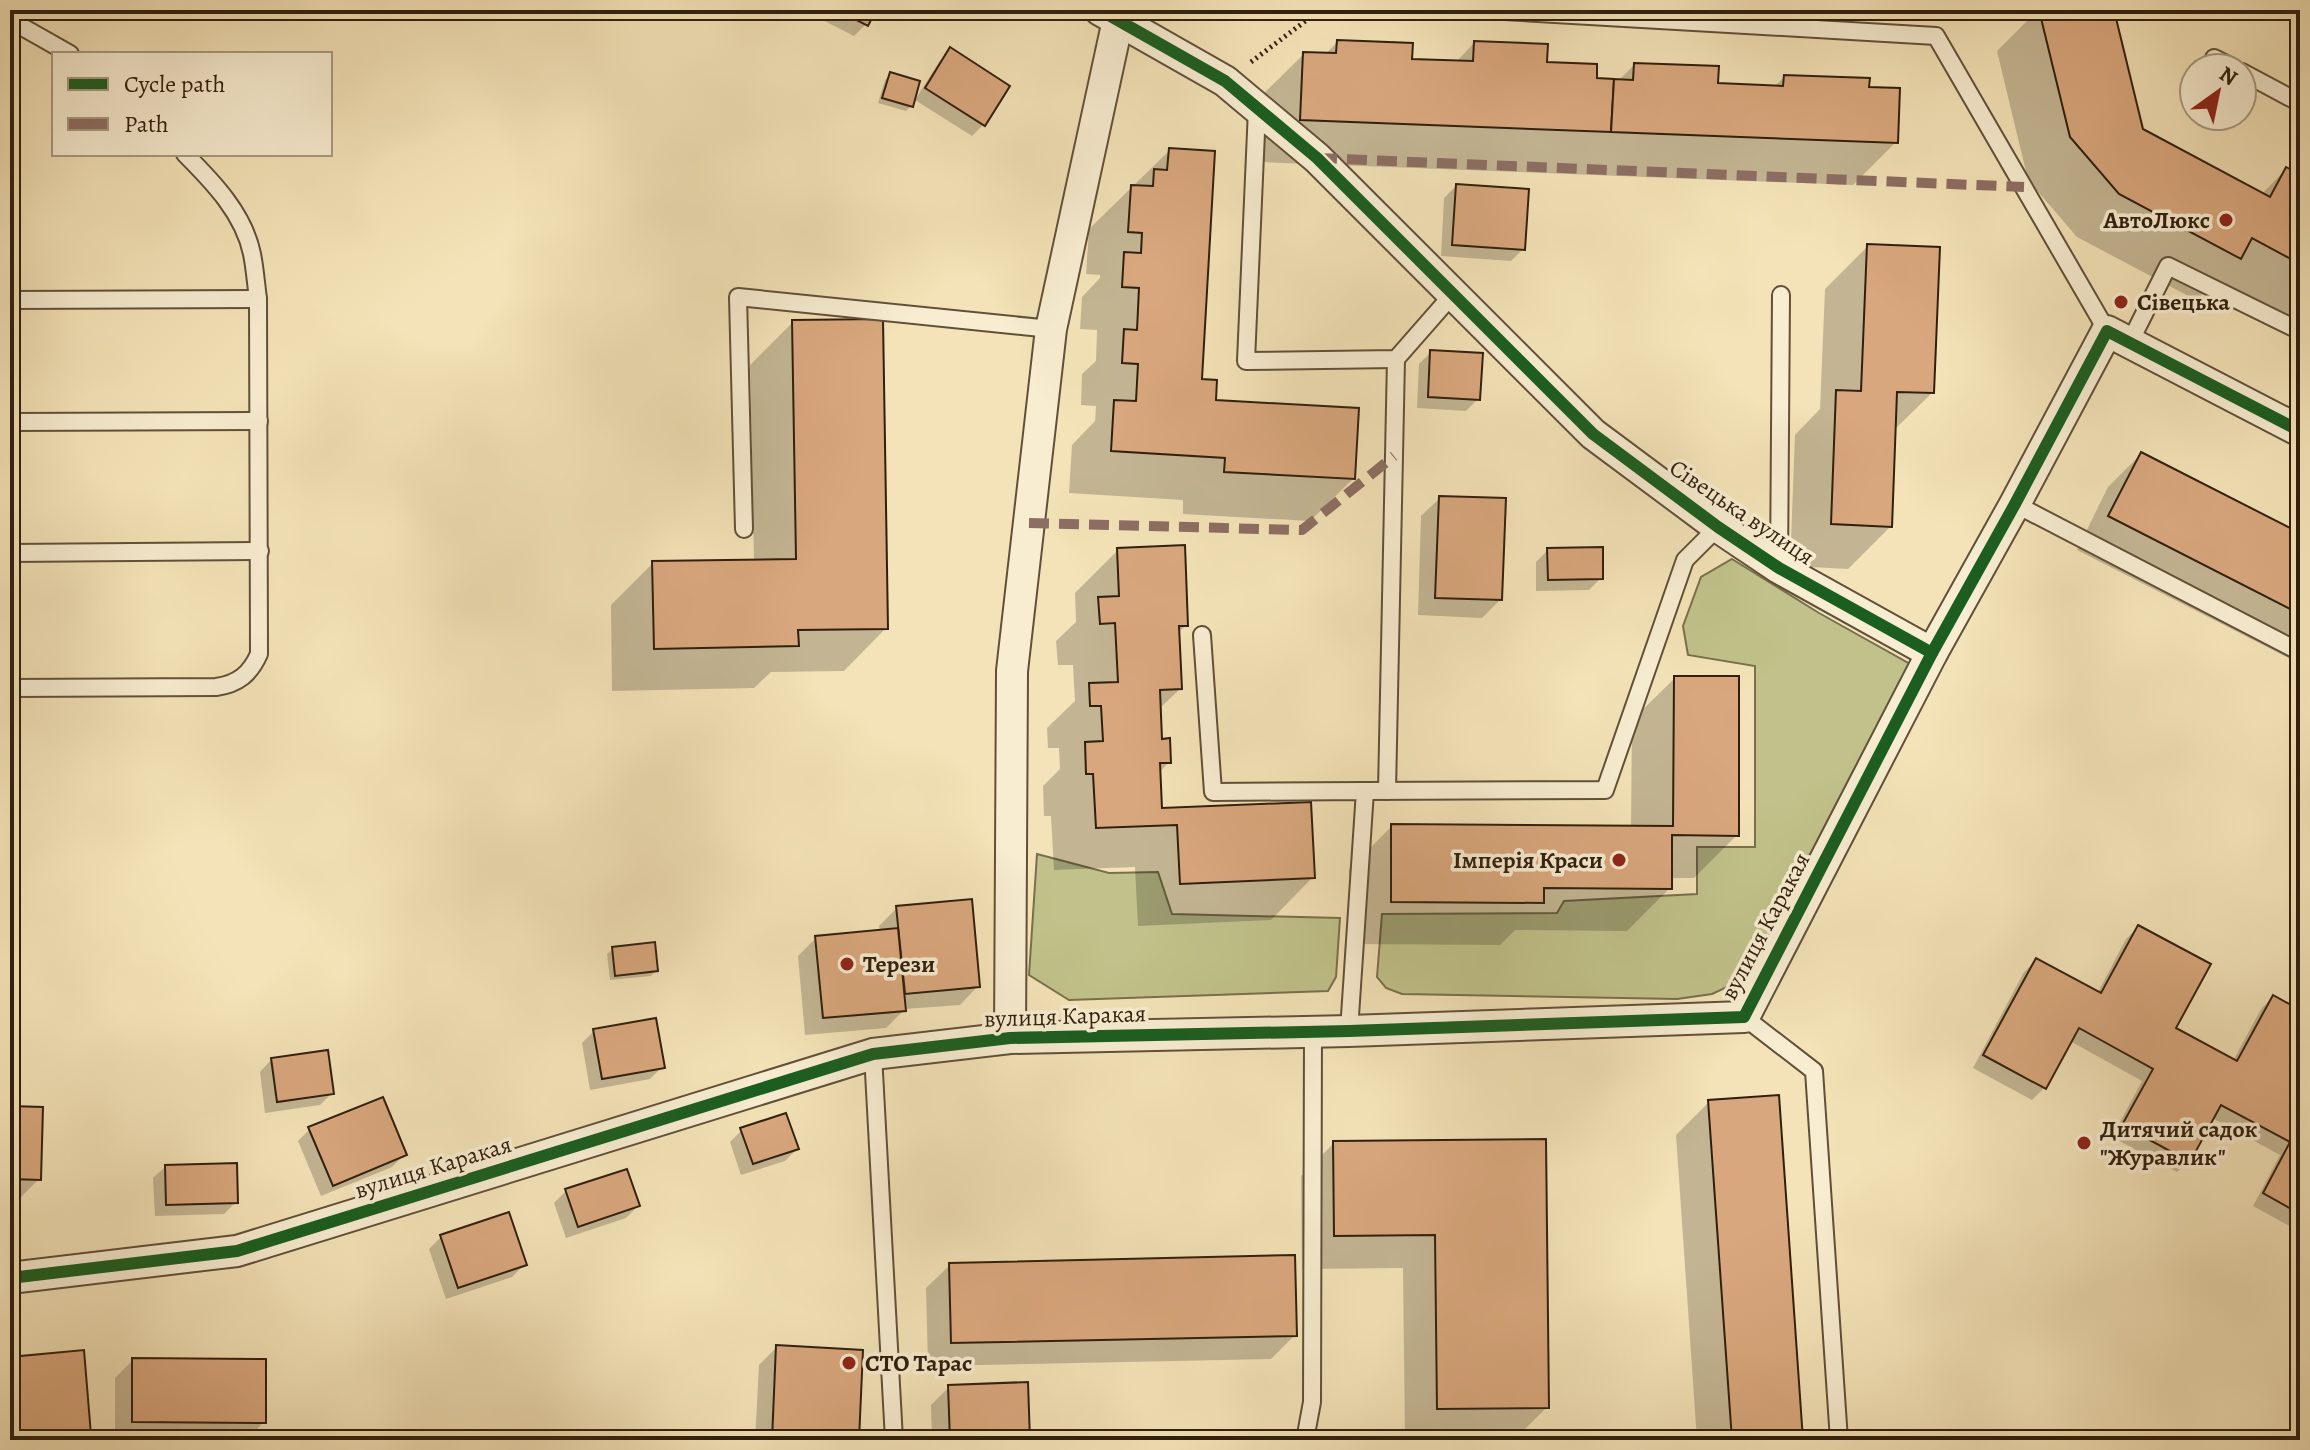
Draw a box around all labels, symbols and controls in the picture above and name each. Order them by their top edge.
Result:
legend [52,52,332,156]
north arrow [2178,52,2258,132]
text: N [2213,59,2243,93]
text: Cycle path [124,68,225,100]
text: Path [124,108,169,140]
place label: АвтоЛюкс [2103,204,2210,236]
marker: АвтоЛюкс [2217,211,2235,229]
place label: Сівецька [2137,286,2231,318]
marker: Сівецька [2112,293,2130,311]
street label: Сівецька вулиця [1663,452,1821,572]
place label: Імперія Краси [1453,844,1603,876]
street label: вулиця Каракая [1713,847,1817,1005]
marker: Імперія Краси [1610,851,1628,869]
place label: Терези [863,948,935,980]
marker: Терези [838,955,856,973]
street label: вулиця Каракая [983,997,1147,1035]
place label: Дитячий садок "Журавлик" [2100,1113,2258,1173]
street label: вулиця Каракая [351,1128,515,1206]
marker: Дитячий садок "Журавлик" [2075,1134,2093,1152]
place label: СТО Тарас [865,1347,972,1379]
marker: СТО Тарас [840,1354,858,1372]

